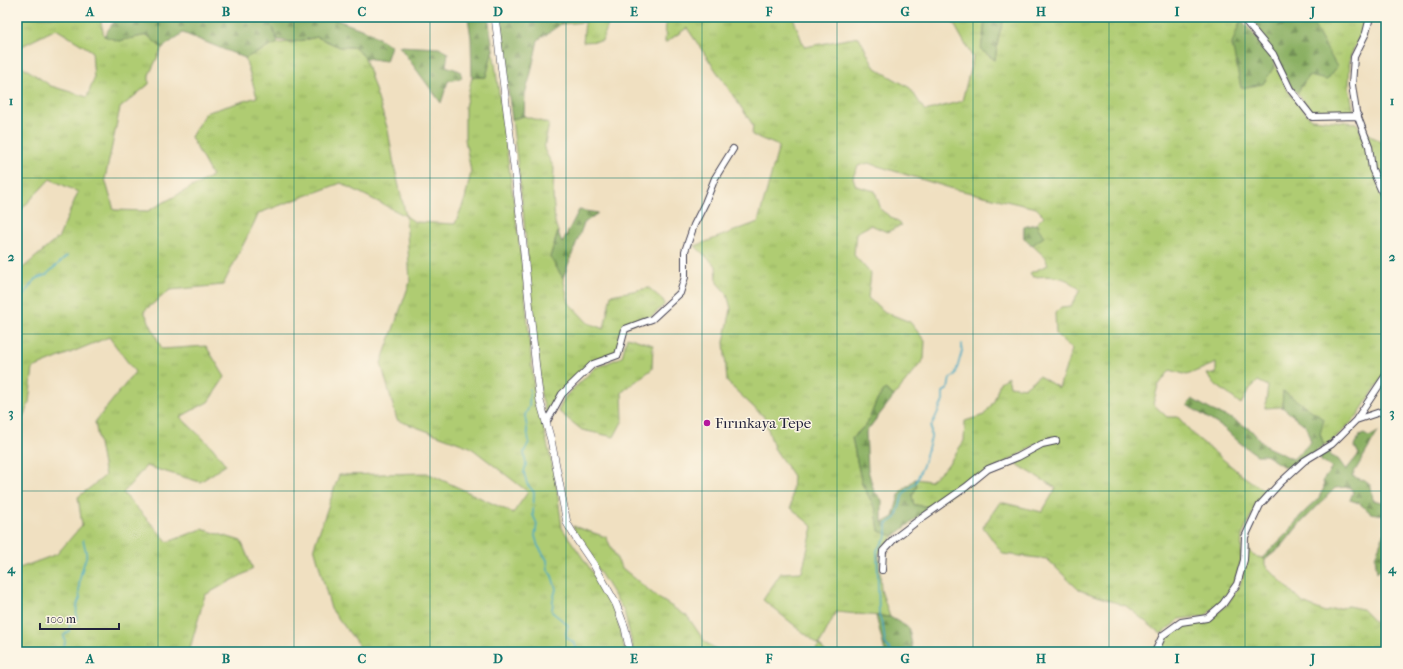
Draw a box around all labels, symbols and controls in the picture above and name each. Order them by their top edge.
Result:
text: A [85,4,95,19]
text: B [222,4,231,19]
text: C [358,4,367,19]
text: D [493,4,503,19]
text: E [630,4,638,19]
text: F [765,4,773,19]
text: G [900,4,910,19]
text: H [1036,4,1047,19]
text: I [1174,4,1180,19]
text: J [1309,4,1316,20]
text: 1 [9,93,14,108]
text: 1 [1390,93,1395,108]
text: 2 [8,249,15,264]
text: 2 [1389,249,1396,264]
text: 3 [8,405,14,421]
text: 3 [1389,405,1395,421]
place label: Fırınkaya Tepe [715,414,812,432]
marker: Fırınkaya Tepe [702,418,712,428]
text: 4 [6,561,16,577]
text: 4 [1387,561,1397,577]
scale bar [40,605,119,631]
text: 100 m [46,612,76,626]
text: A [85,651,95,666]
text: B [222,651,231,666]
text: C [358,651,367,666]
text: D [493,651,503,666]
text: E [630,651,638,666]
text: F [765,651,773,666]
text: G [900,651,910,666]
text: H [1036,651,1047,666]
text: I [1174,651,1180,666]
text: J [1309,651,1316,667]

